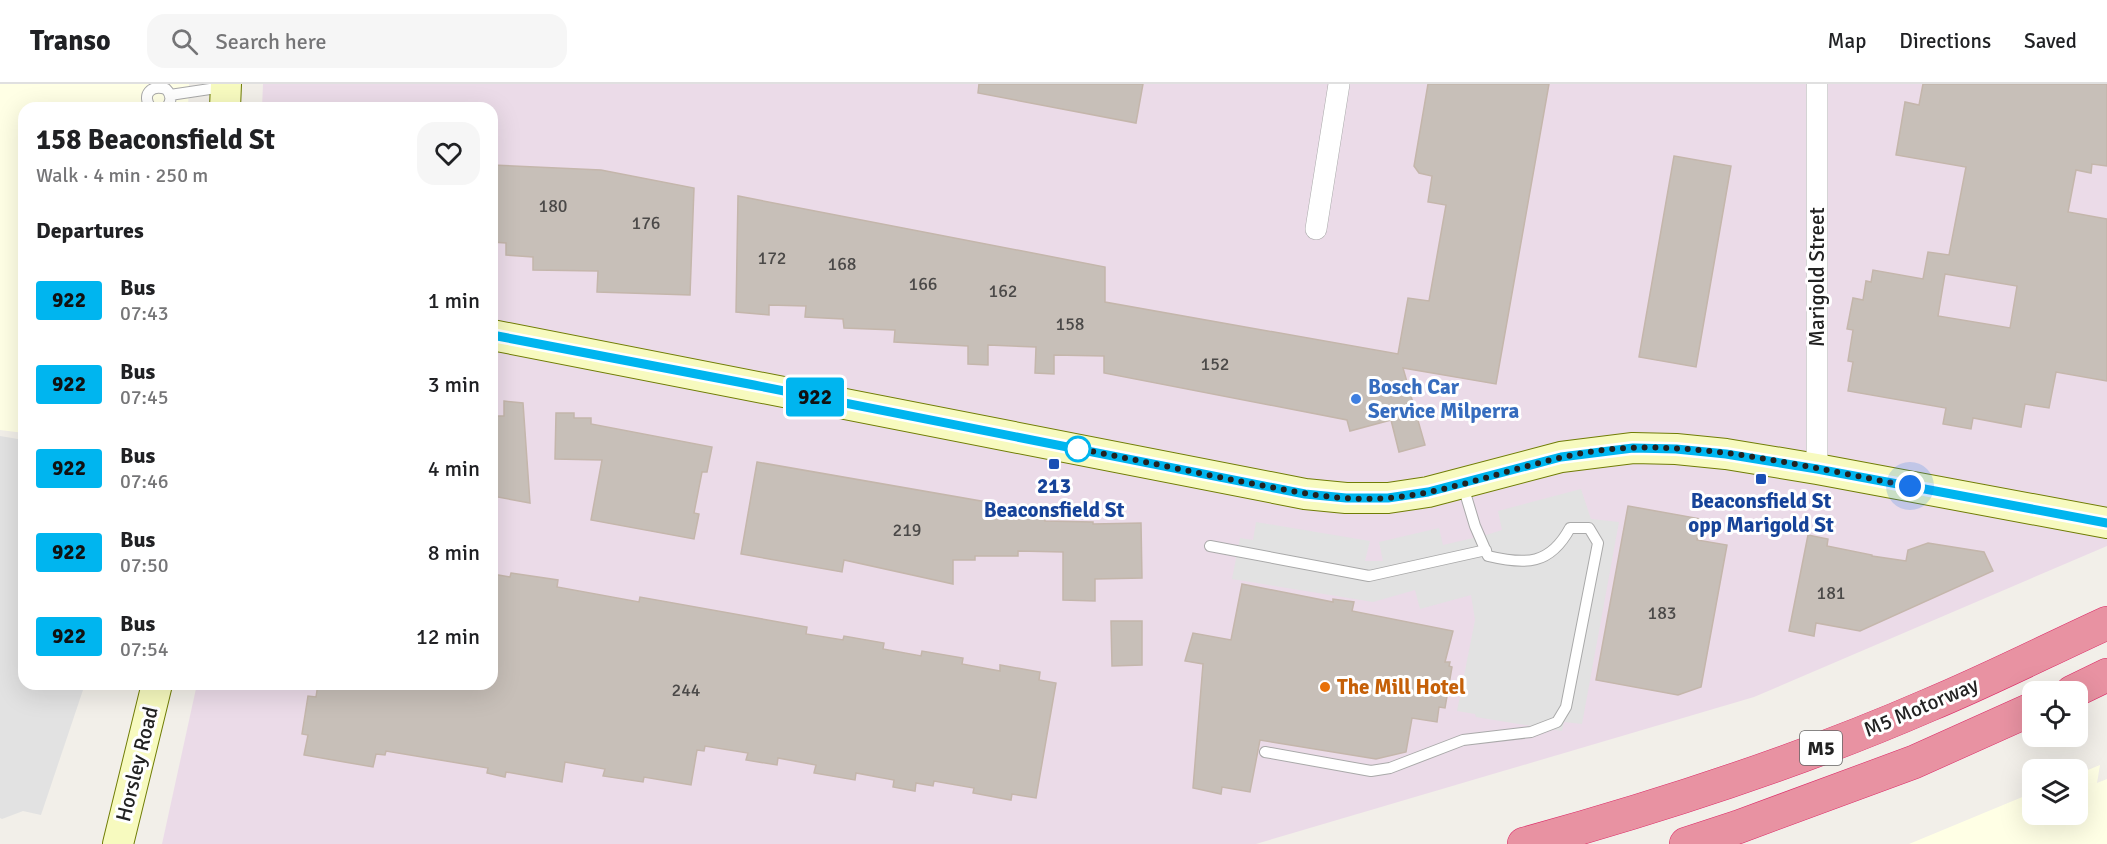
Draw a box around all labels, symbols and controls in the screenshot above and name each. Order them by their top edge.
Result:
search box [147,14,567,68]
text: Transo [30,24,111,58]
icon: search [168,25,201,58]
text: Search here [216,28,326,55]
text: Map [1828,28,1866,54]
text: Directions [1899,28,1991,54]
text: Saved [2024,28,2077,54]
button: heart [417,122,480,185]
text: 158 Beaconsfield St [36,123,275,157]
text: Walk · 4 min · 250 m [36,163,208,188]
house number: 180 [538,195,568,217]
street label: Marigold Street [1804,207,1830,347]
house number: 176 [631,212,661,234]
text: Departures [36,217,144,244]
house number: 172 [757,247,787,269]
house number: 168 [827,253,857,275]
house number: 166 [908,273,938,295]
text: Bus [120,274,155,301]
house number: 162 [988,280,1018,302]
text: 922 [52,287,86,313]
text: 1 min [428,287,480,314]
text: 07:43 [120,301,169,326]
house number: 158 [1055,313,1085,335]
house number: 152 [1200,353,1230,375]
text: Bus [120,358,155,385]
text: 922 [52,371,86,397]
text: 3 min [428,371,480,398]
place label: Bosch Car Service Milperra [1368,374,1520,424]
line badge: 922 [780,378,850,416]
text: 922 [798,384,832,410]
text: 07:45 [120,385,169,410]
marker: Bosch Car Service Milperra [1349,392,1363,406]
unlabelled marker [1065,436,1091,462]
text: Bus [120,442,155,469]
text: 922 [52,455,86,481]
text: 4 min [428,455,480,482]
marker: 213 Beaconsfield St [1047,457,1061,471]
text: 07:46 [120,469,169,494]
your location [1895,471,1925,501]
marker: Beaconsfield St opp Marigold St [1754,472,1768,486]
place label: 213 Beaconsfield St [984,473,1124,523]
place label: Beaconsfield St opp Marigold St [1688,488,1834,538]
house number: 219 [892,519,922,541]
text: Bus [120,526,155,553]
text: 922 [52,539,86,565]
text: 8 min [428,539,480,566]
text: 07:50 [120,553,169,578]
house number: 181 [1816,582,1846,604]
house number: 183 [1647,602,1677,624]
text: Bus [120,610,155,637]
text: 922 [52,623,86,649]
text: 12 min [416,623,480,650]
text: 07:54 [120,637,169,662]
street label: M5 Motorway [1860,671,1982,743]
place label: The Mill Hotel [1337,674,1466,700]
house number: 244 [671,679,701,701]
marker: The Mill Hotel [1318,680,1332,694]
map controls [2022,681,2088,825]
button: locate [2022,681,2088,747]
street label: Horsley Road [110,704,164,824]
road number: M5 [1800,731,1842,765]
button: layers [2022,759,2088,825]

